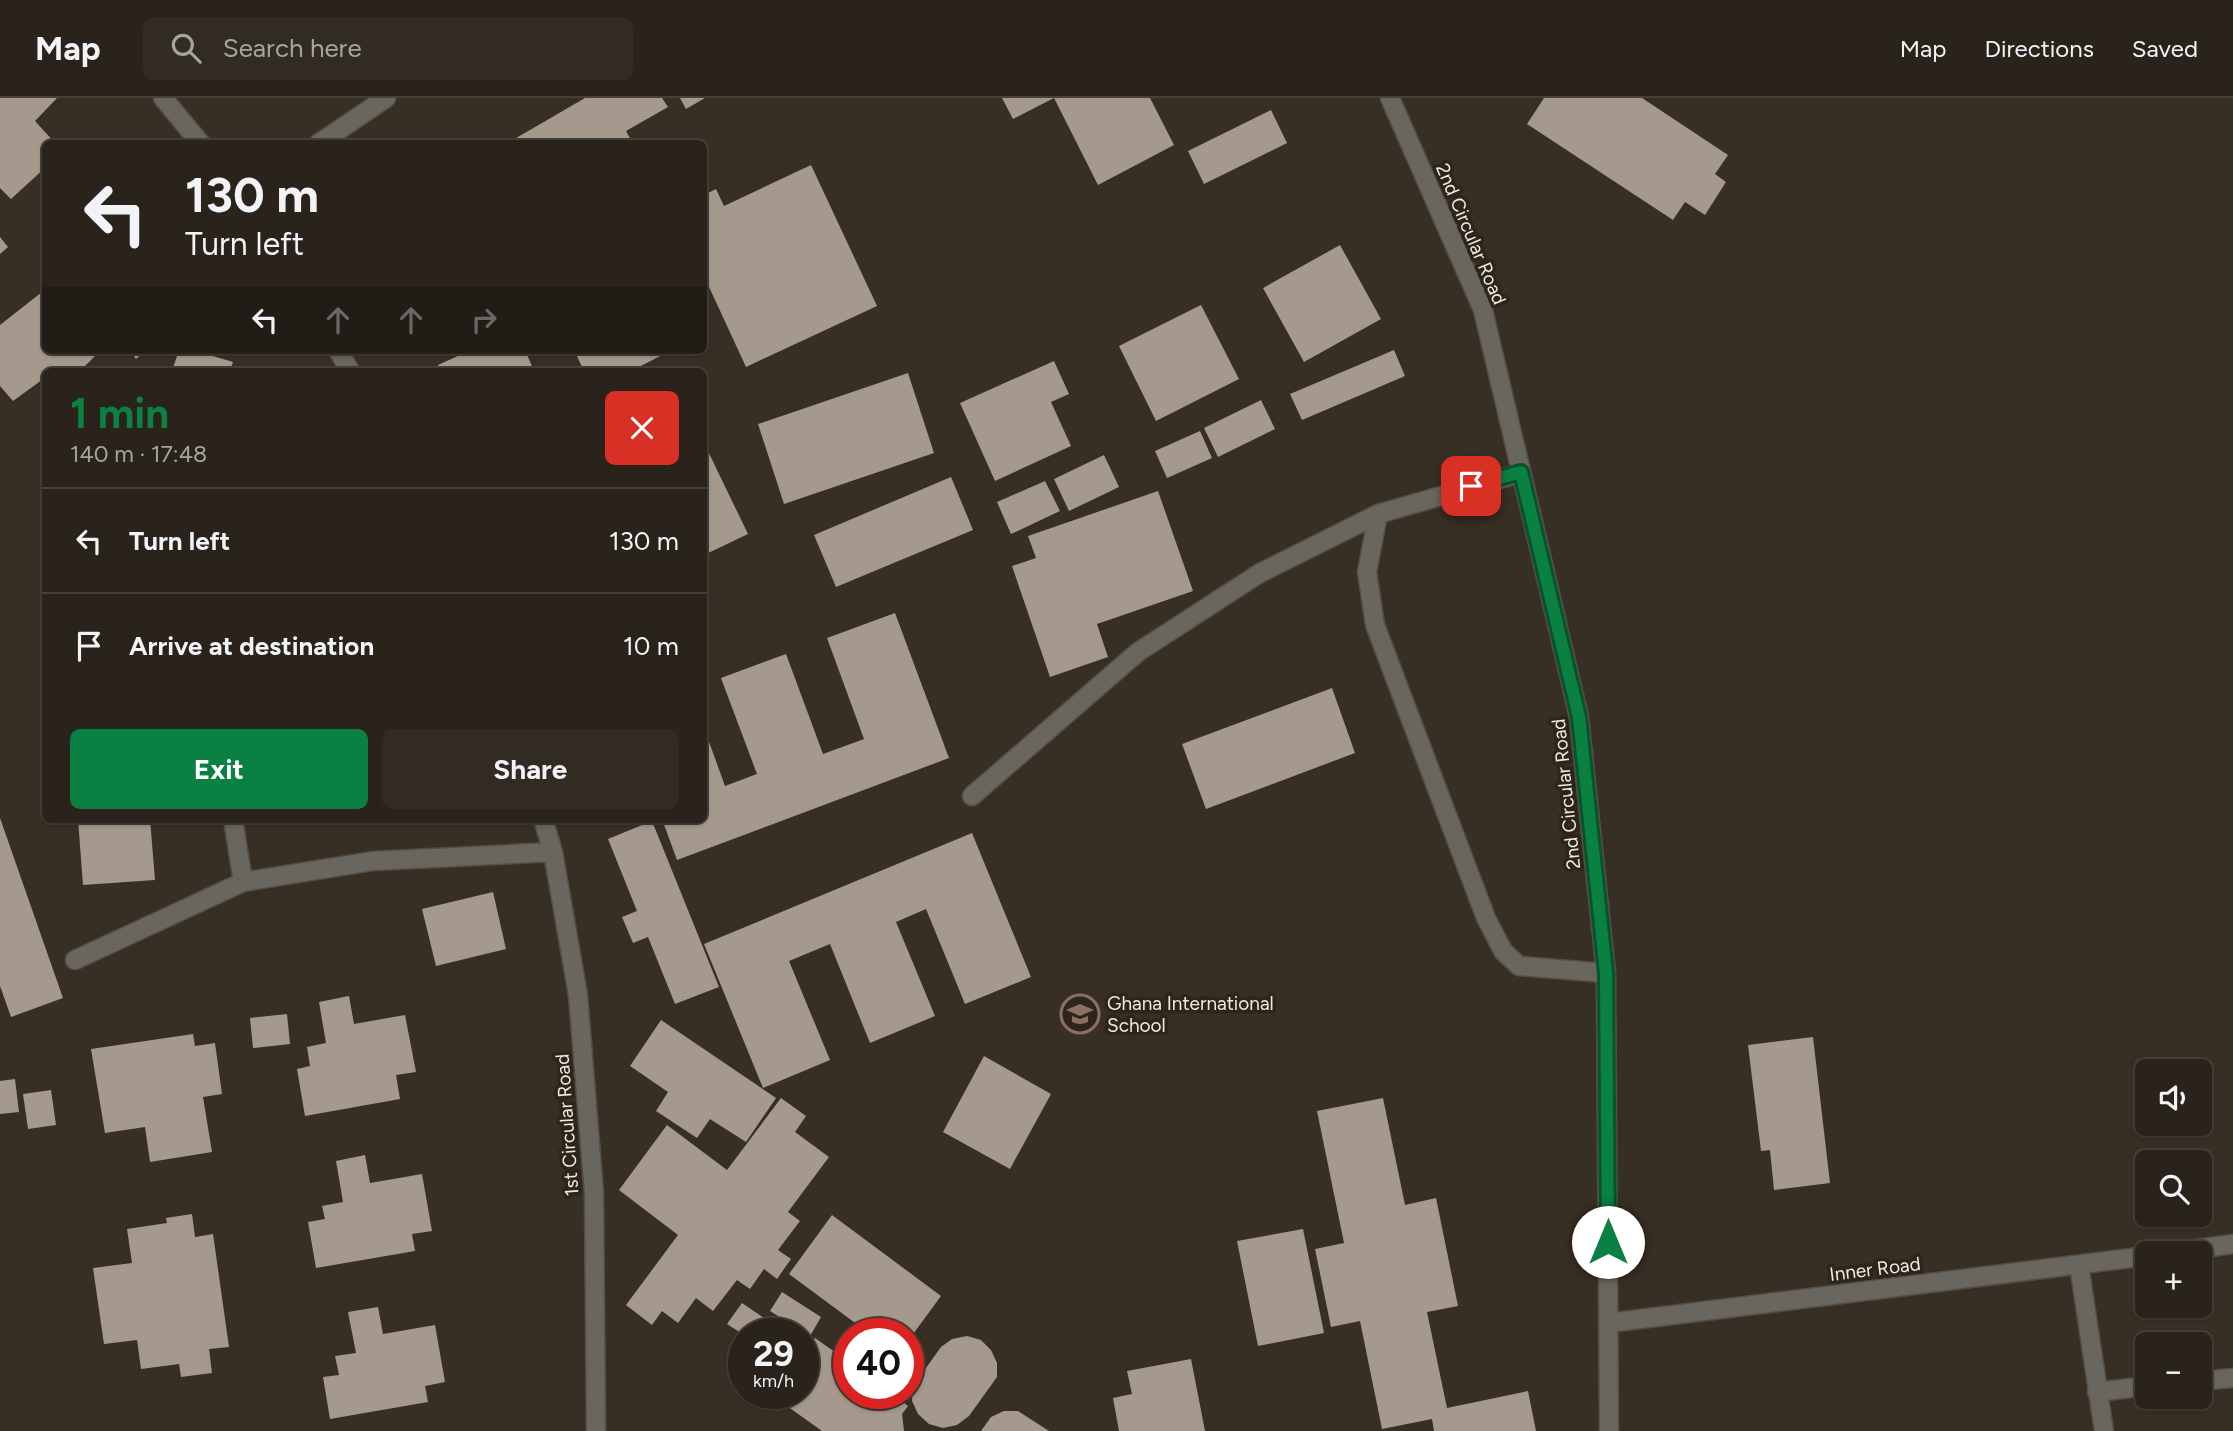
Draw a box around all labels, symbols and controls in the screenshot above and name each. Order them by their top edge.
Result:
search box [143,17,633,80]
text: Map [35,29,101,68]
icon: search [167,29,205,67]
text: Search here [223,32,362,64]
text: Map [1900,34,1946,63]
text: Directions [1984,34,2094,63]
text: Saved [2132,34,2198,63]
street label: 2nd Circular Road [1431,160,1511,308]
text: 130 m [185,165,319,224]
icon: left [70,168,161,259]
text: Turn left [185,225,304,263]
icon: left [246,301,284,339]
icon: ahead [319,301,357,339]
icon: ahead [392,301,430,339]
icon: right [465,301,503,339]
text: 1 min [70,388,169,439]
button: close [605,391,679,465]
text: 140 m · 17:48 [70,440,207,468]
pin [1441,456,1501,516]
icon: arrive [1452,467,1490,505]
icon: left [70,522,108,560]
text: Turn left [129,525,230,557]
text: 130 m [609,525,679,557]
icon: arrive [70,627,108,665]
text: Arrive at destination [129,630,374,662]
text: 10 m [623,630,679,662]
street label: 2nd Circular Road [1547,718,1585,870]
button: Exit [70,729,368,809]
button: Share [382,729,679,809]
place label: Ghana International School [1107,992,1274,1037]
school or university icon: Ghana International School [1059,993,1101,1035]
street label: 1st Circular Road [551,1053,583,1197]
map controls [2135,1059,2212,1409]
button: sound [2135,1059,2212,1136]
button: search [2135,1150,2212,1227]
position arrow [1571,1205,1645,1279]
button: + [2135,1241,2212,1318]
street label: Inner Road [1828,1252,1922,1286]
speed limit sign: 40 [833,1318,924,1409]
button: − [2135,1332,2212,1409]
text: 29 [753,1333,794,1375]
text: km/h [753,1370,794,1392]

